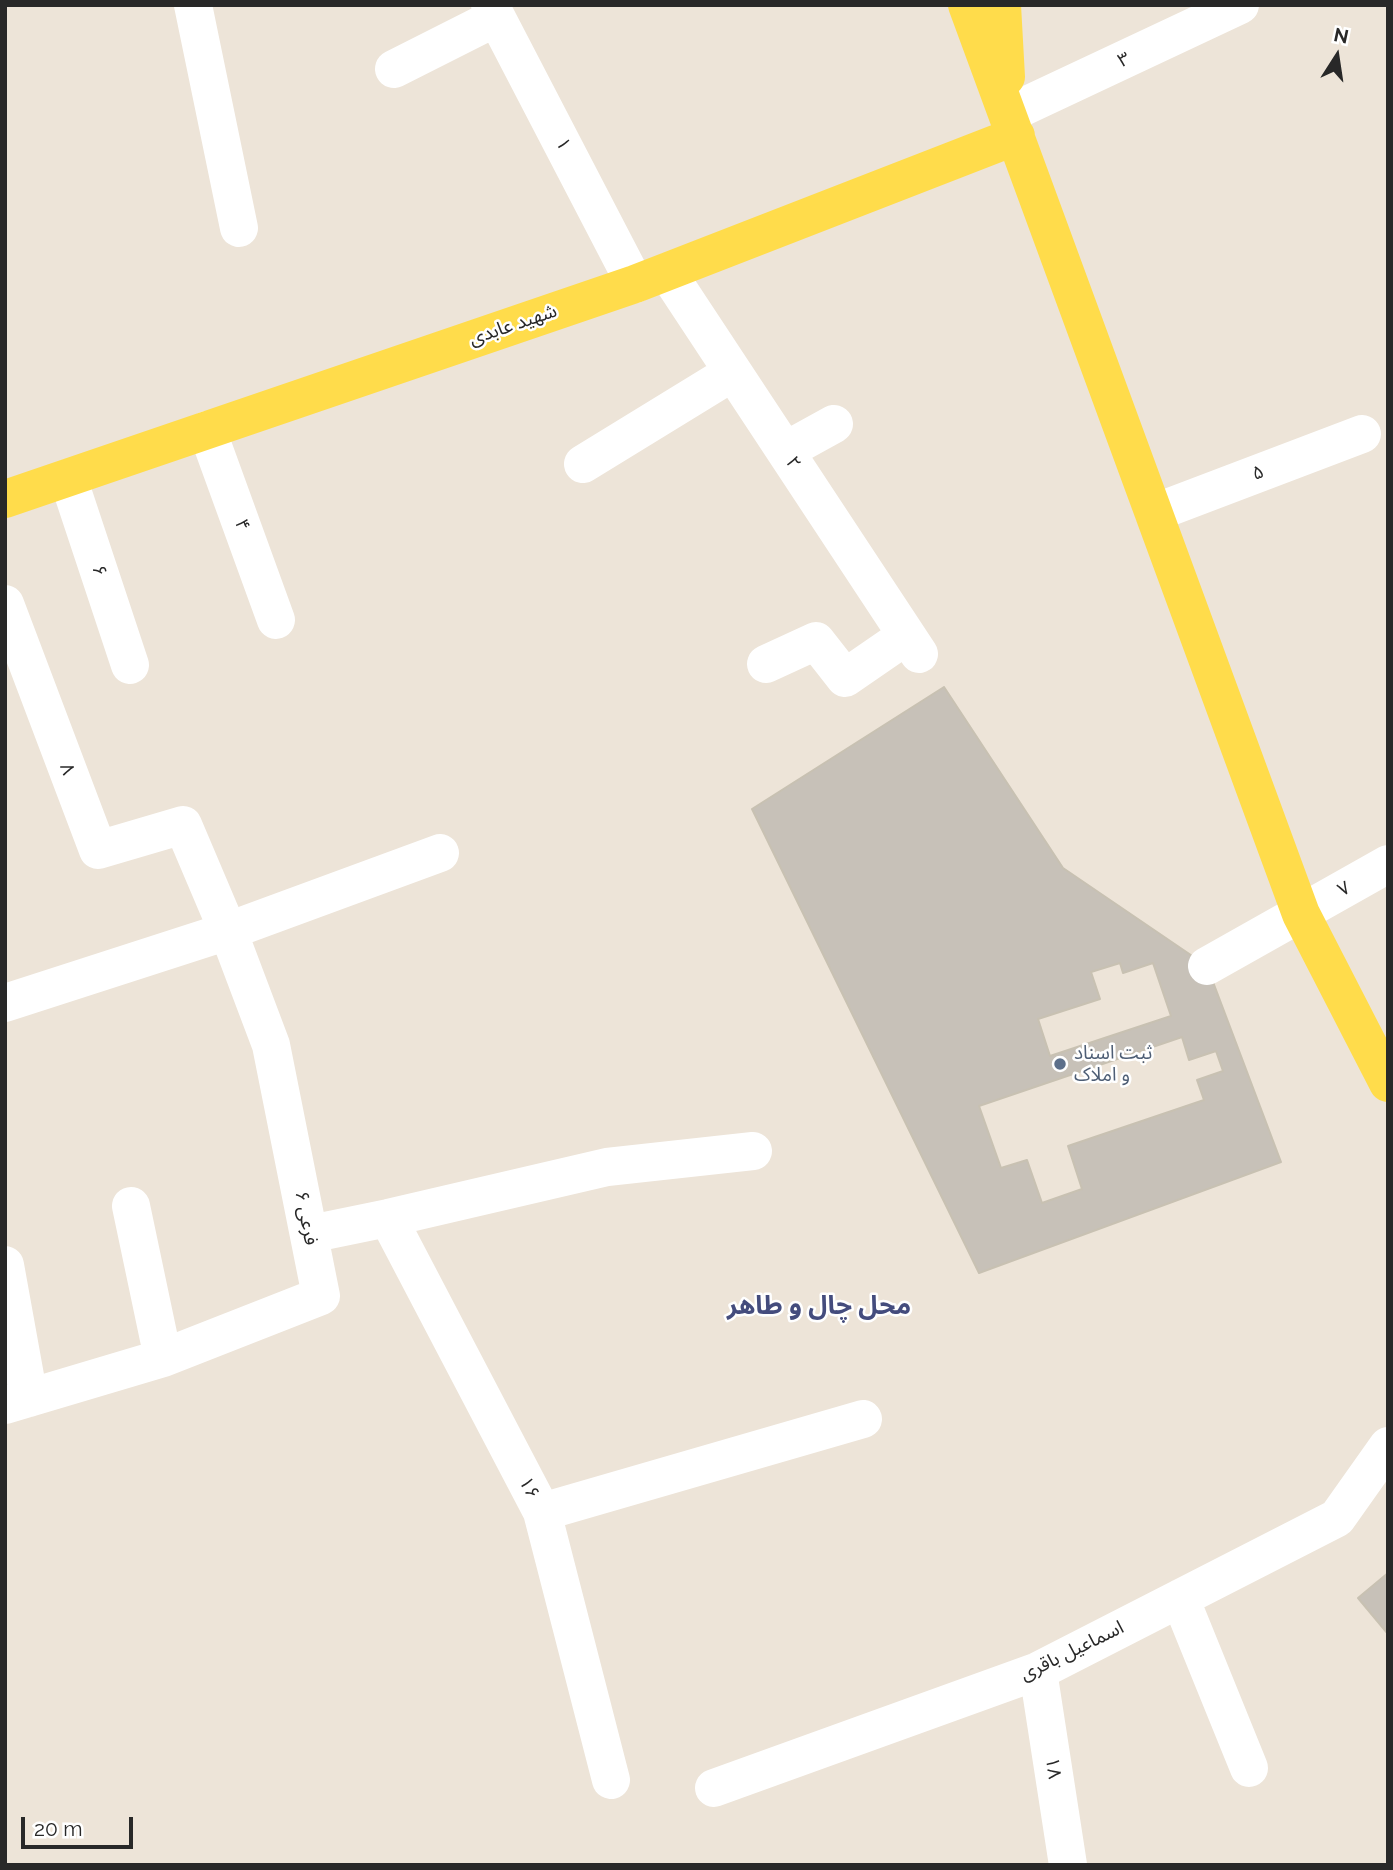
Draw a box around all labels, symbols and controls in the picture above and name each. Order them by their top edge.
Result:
north arrow [1302,21,1372,91]
text: N [1332,23,1351,48]
street label: ۳ [1114,47,1134,73]
street label: ۱ [550,134,576,154]
street label: شهید عابدی [466,299,560,351]
street label: ۲ [780,452,806,474]
street label: ۵ [1249,460,1267,486]
street label: ۴ [229,516,255,534]
street label: ۶ [86,562,112,580]
street label: ۸ [54,760,80,778]
street label: ۷ [1334,876,1354,902]
place label: ثبت اسناد و املاک [1074,1042,1152,1086]
marker: ثبت اسناد و املاک [1052,1056,1068,1072]
street label: فرعی ۶ [290,1189,322,1247]
district label: محل چال و طاهر [727,1290,911,1322]
street label: ۱۶ [514,1473,544,1503]
street label: اسماعیل باقری [1016,1616,1128,1686]
street label: ۱۸ [1040,1755,1066,1781]
scale bar [24,1804,136,1848]
text: 20 m [34,1816,82,1841]

